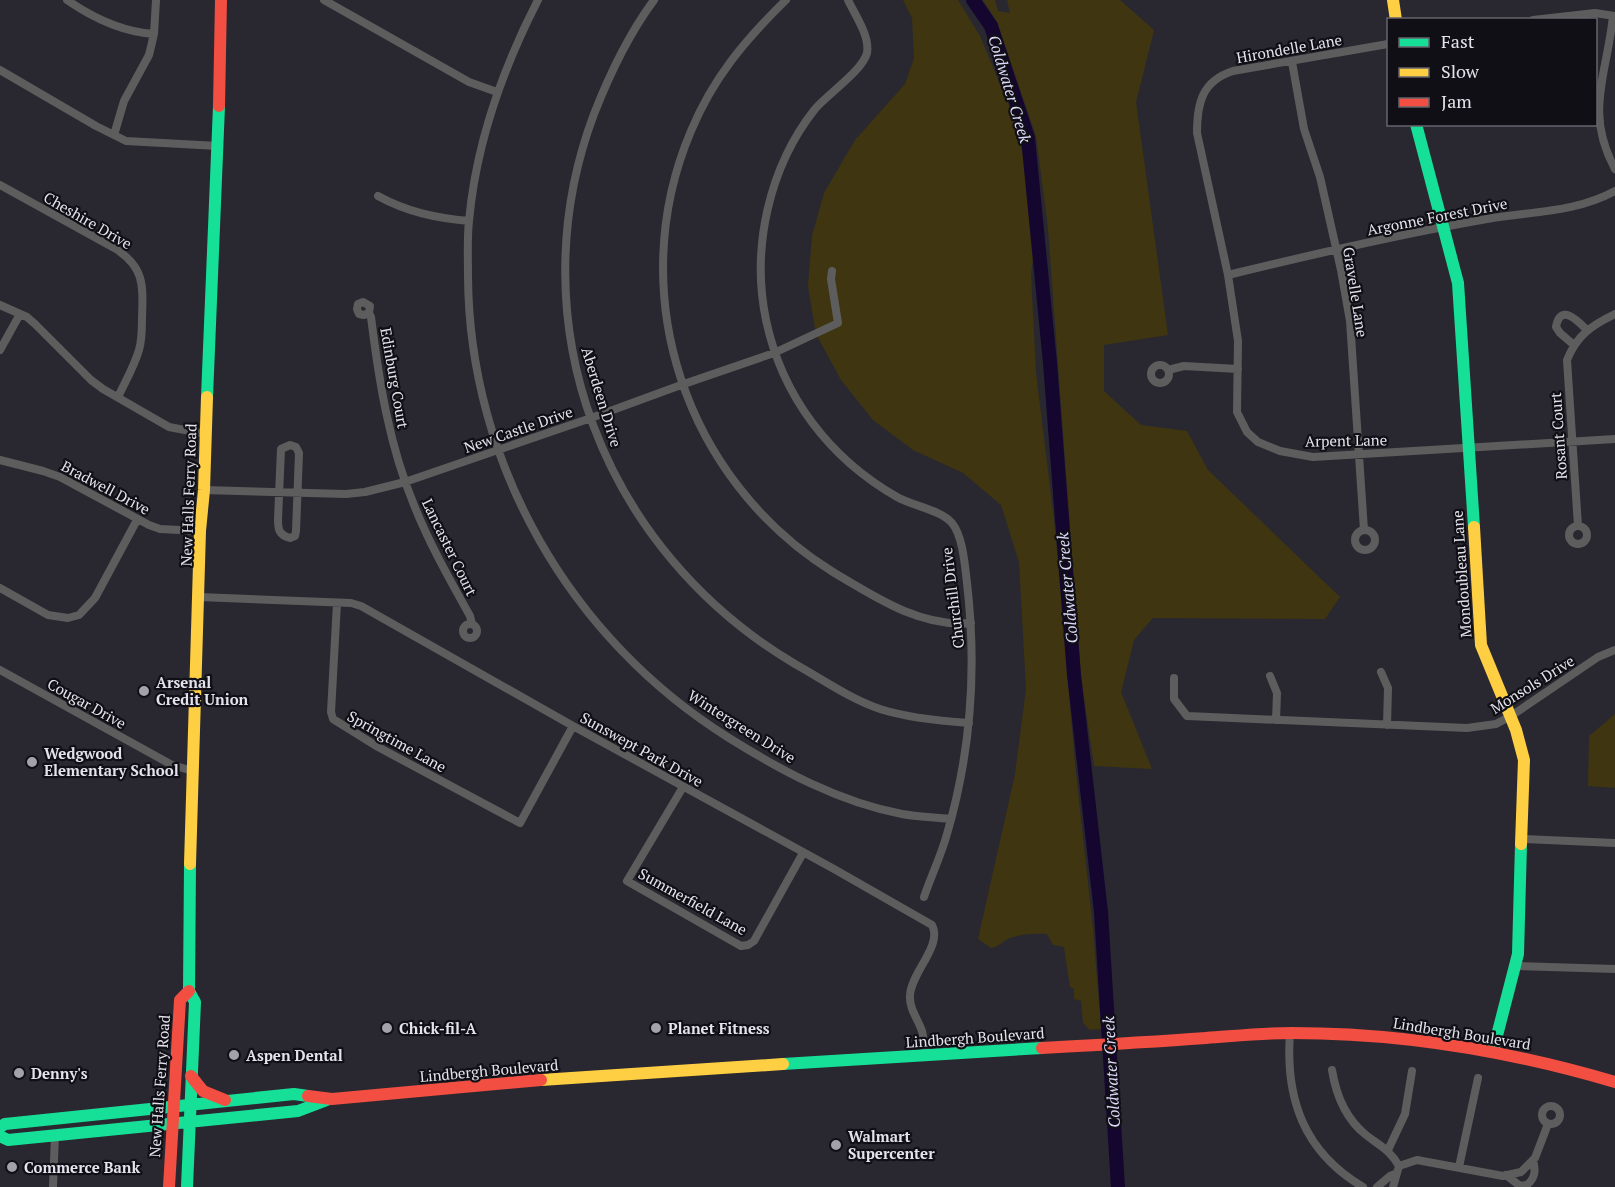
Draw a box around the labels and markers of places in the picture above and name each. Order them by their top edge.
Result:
place label: Arsenal Credit Union [156,672,249,709]
marker: Arsenal Credit Union [137,684,151,698]
place label: Wedgwood Elementary School [44,743,179,780]
marker: Wedgwood Elementary School [25,755,39,769]
place label: Chick-fil-A [399,1018,477,1038]
place label: Planet Fitness [668,1018,770,1038]
marker: Chick-fil-A [380,1021,394,1035]
marker: Planet Fitness [649,1021,663,1035]
place label: Aspen Dental [246,1045,343,1065]
marker: Aspen Dental [227,1048,241,1062]
place label: Denny's [31,1063,88,1083]
marker: Denny's [12,1066,26,1080]
place label: Walmart Supercenter [848,1126,935,1163]
marker: Walmart Supercenter [829,1138,843,1152]
place label: Commerce Bank [24,1157,141,1177]
marker: Commerce Bank [5,1160,19,1174]

